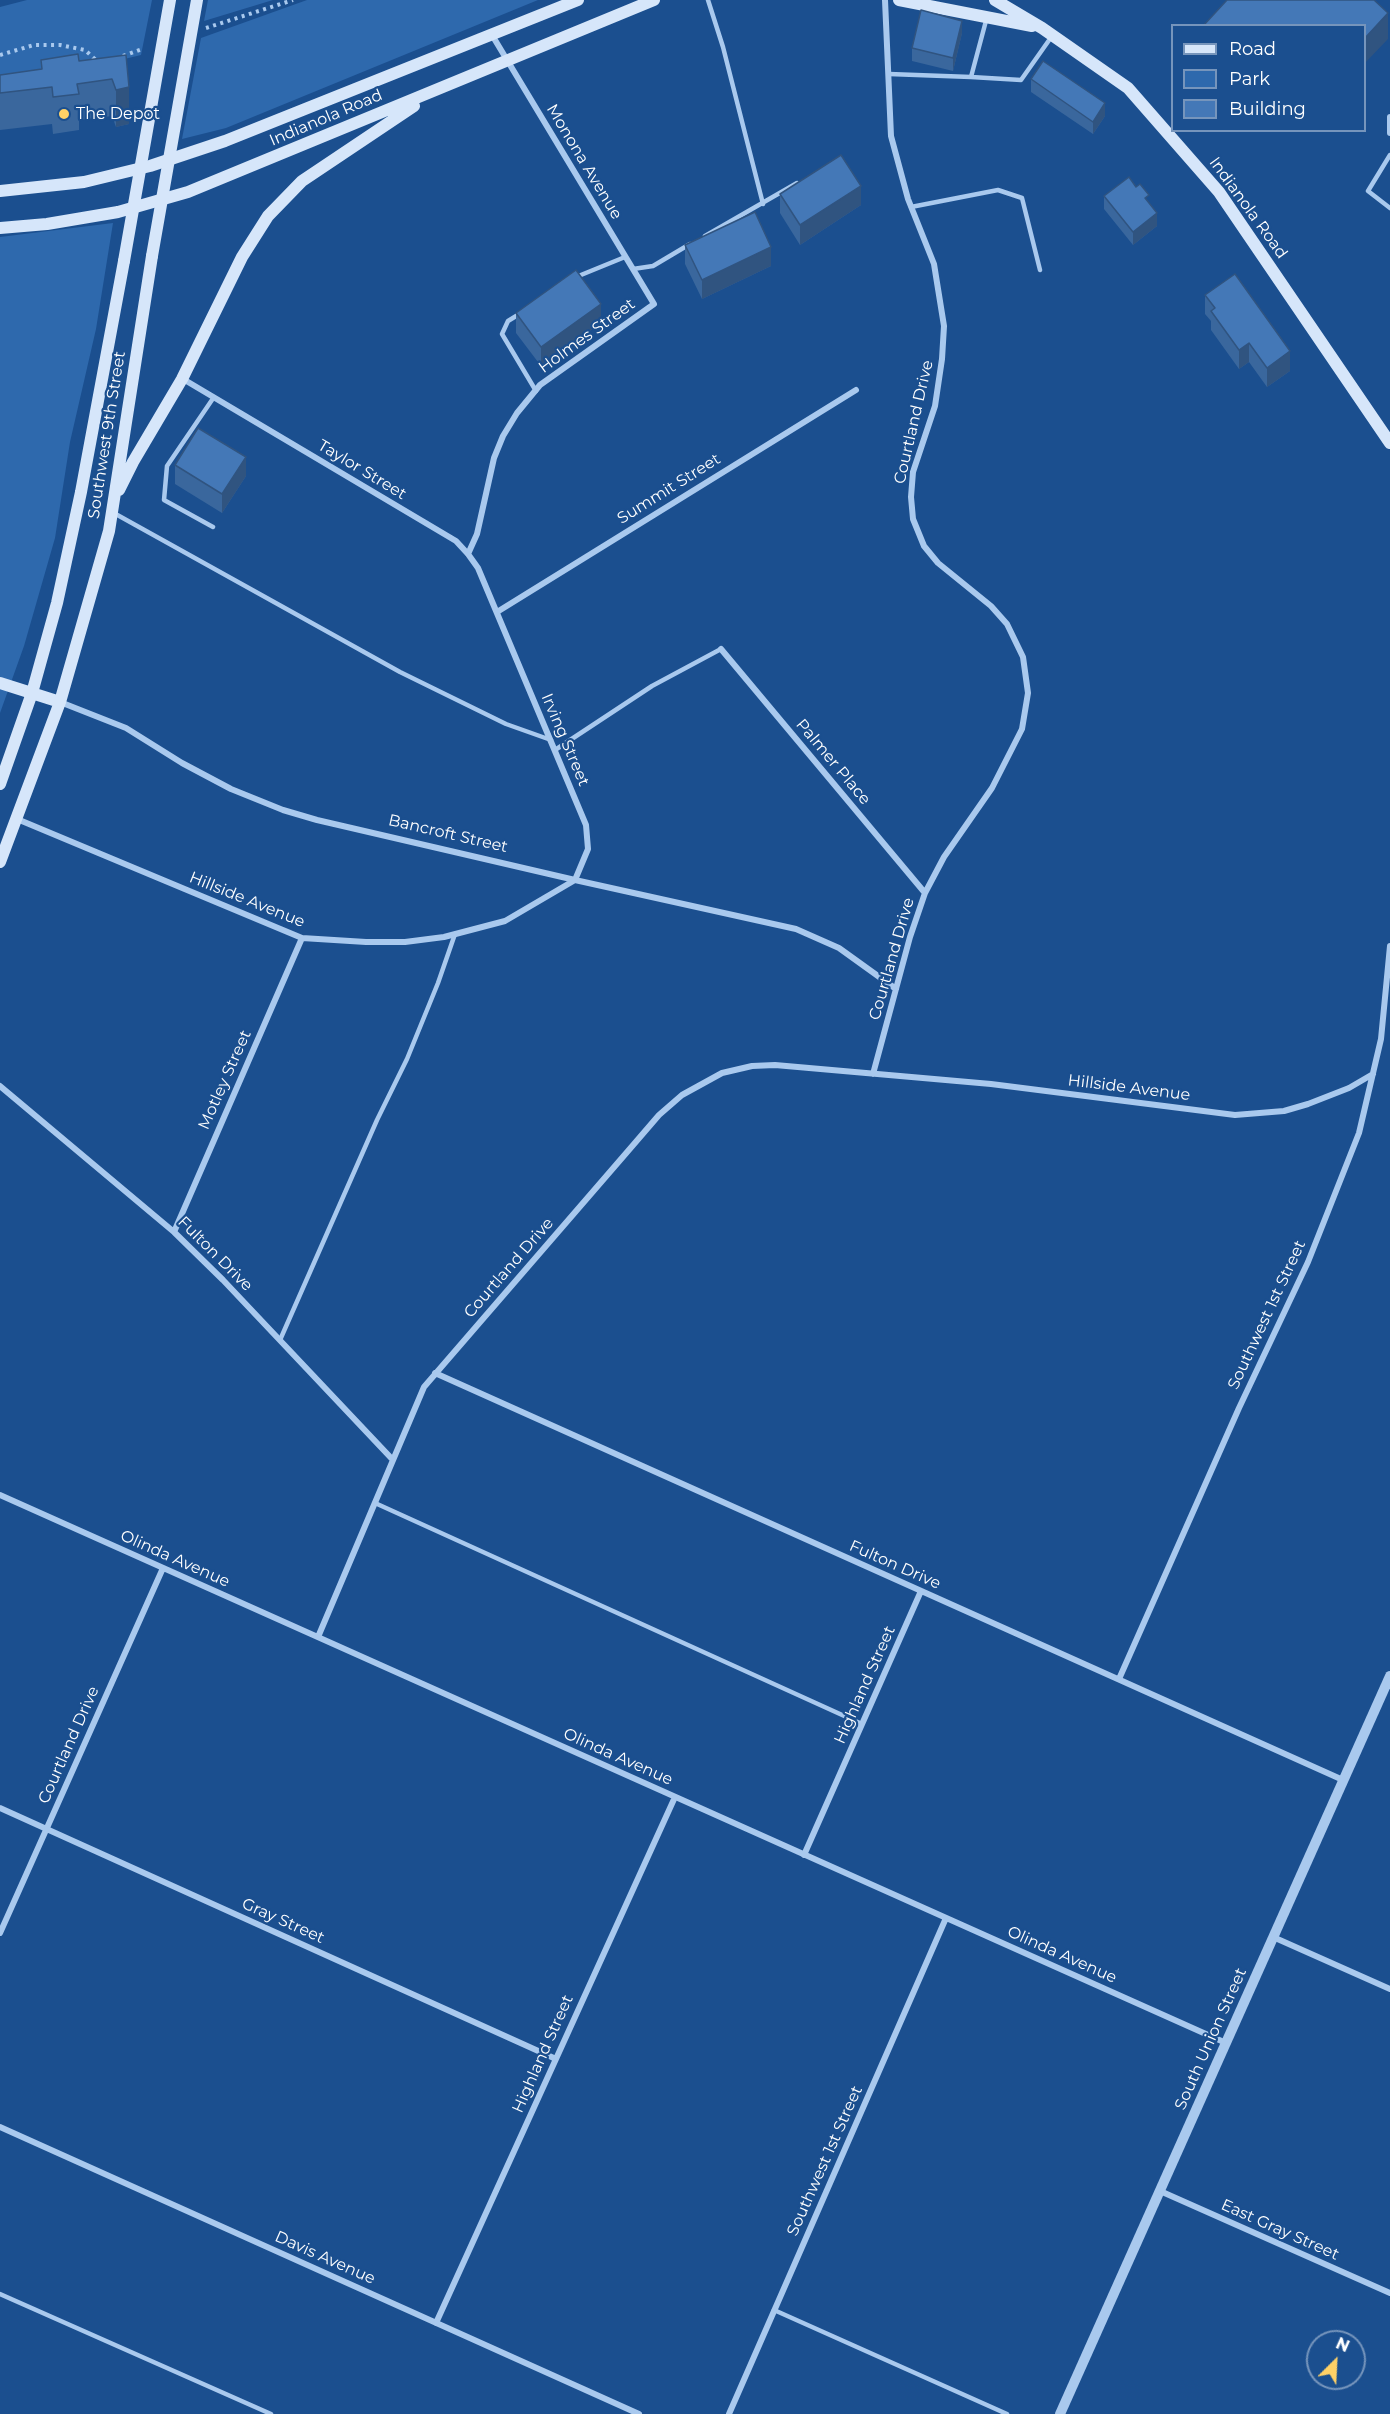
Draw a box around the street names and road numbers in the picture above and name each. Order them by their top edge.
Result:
street label: Indianola Road [267,86,385,150]
street label: Monona Avenue [542,101,626,223]
street label: Indianola Road [1205,153,1291,263]
street label: Holmes Street [535,295,639,377]
street label: Southwest 9th Street [84,350,130,520]
street label: Courtland Drive [890,358,938,486]
street label: Taylor Street [314,436,410,504]
street label: Summit Street [614,450,724,528]
street label: Irving Street [537,691,593,789]
street label: Palmer Place [792,715,874,809]
street label: Bancroft Street [386,811,510,857]
street label: Hillside Avenue [186,868,308,932]
street label: Courtland Drive [865,896,919,1022]
street label: Motley Street [194,1027,256,1133]
street label: Hillside Avenue [1067,1071,1191,1105]
street label: Fulton Drive [174,1213,256,1295]
street label: Courtland Drive [460,1214,558,1322]
street label: Southwest 1st Street [1224,1237,1310,1393]
street label: Olinda Avenue [117,1526,233,1592]
street label: Fulton Drive [846,1536,944,1594]
street label: Highland Street [830,1623,900,1747]
street label: Courtland Drive [35,1683,103,1807]
street label: Olinda Avenue [560,1724,676,1790]
street label: Gray Street [239,1894,327,1948]
street label: Olinda Avenue [1004,1922,1120,1988]
street label: South Union Street [1171,1965,1251,2113]
street label: Highland Street [508,1992,578,2116]
street label: Southwest 1st Street [783,2083,867,2239]
street label: East Gray Street [1218,2195,1342,2265]
street label: Davis Avenue [272,2227,378,2289]

